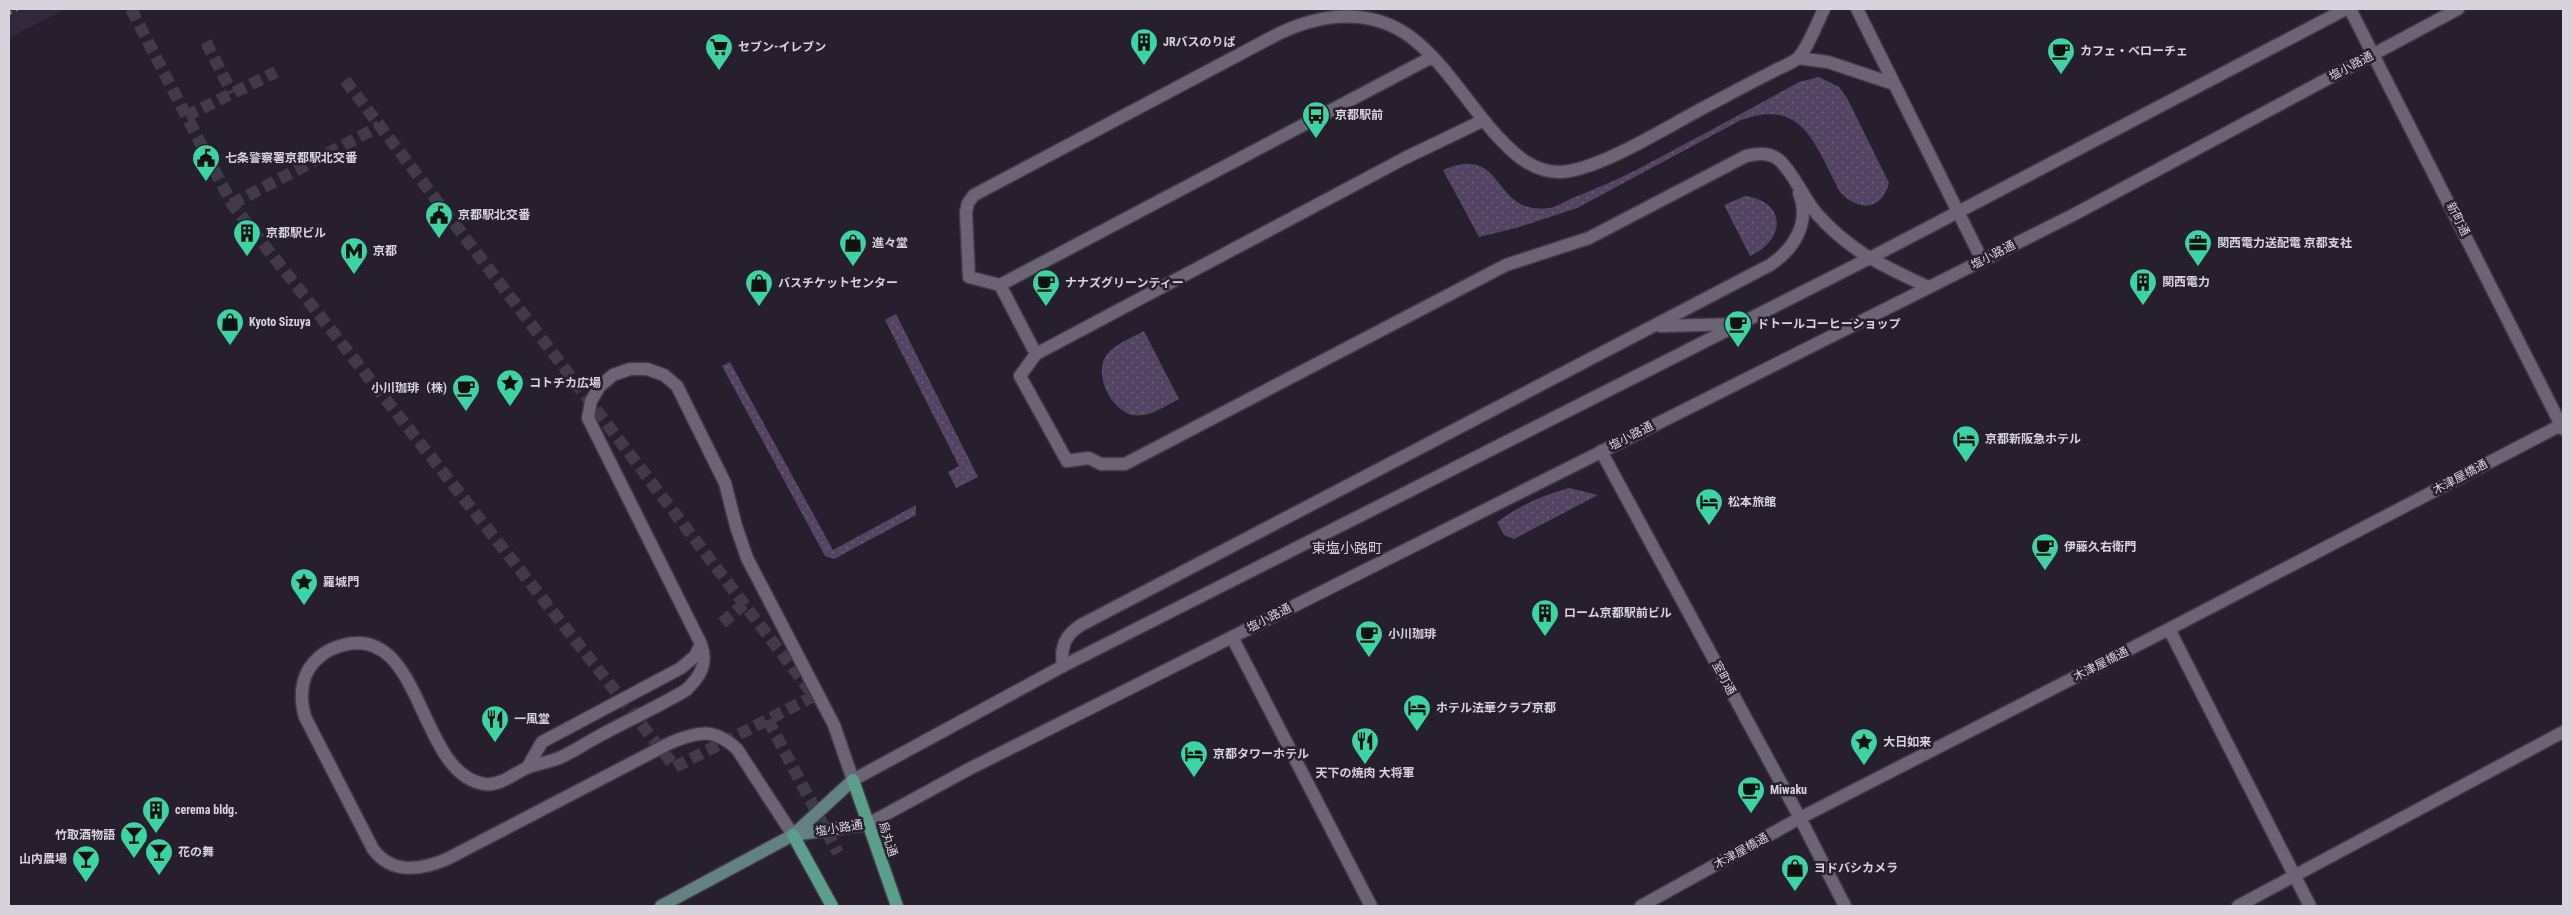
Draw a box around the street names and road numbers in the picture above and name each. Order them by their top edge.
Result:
street label: 塩小路通 [2327,49,2375,83]
street label: 新町通 [2444,200,2472,238]
street label: 塩小路通 [1968,238,2018,272]
street label: 塩小路通 [1606,419,1656,453]
street label: 木津屋橋通 [2430,457,2490,497]
street label: 塩小路通 [1244,601,1294,635]
street label: 木津屋橋通 [2071,644,2131,684]
street label: 室町通 [1709,659,1739,697]
street label: 塩小路通 [814,817,864,839]
street label: 烏丸通 [876,820,900,858]
street label: 木津屋橋通 [1711,830,1771,872]

